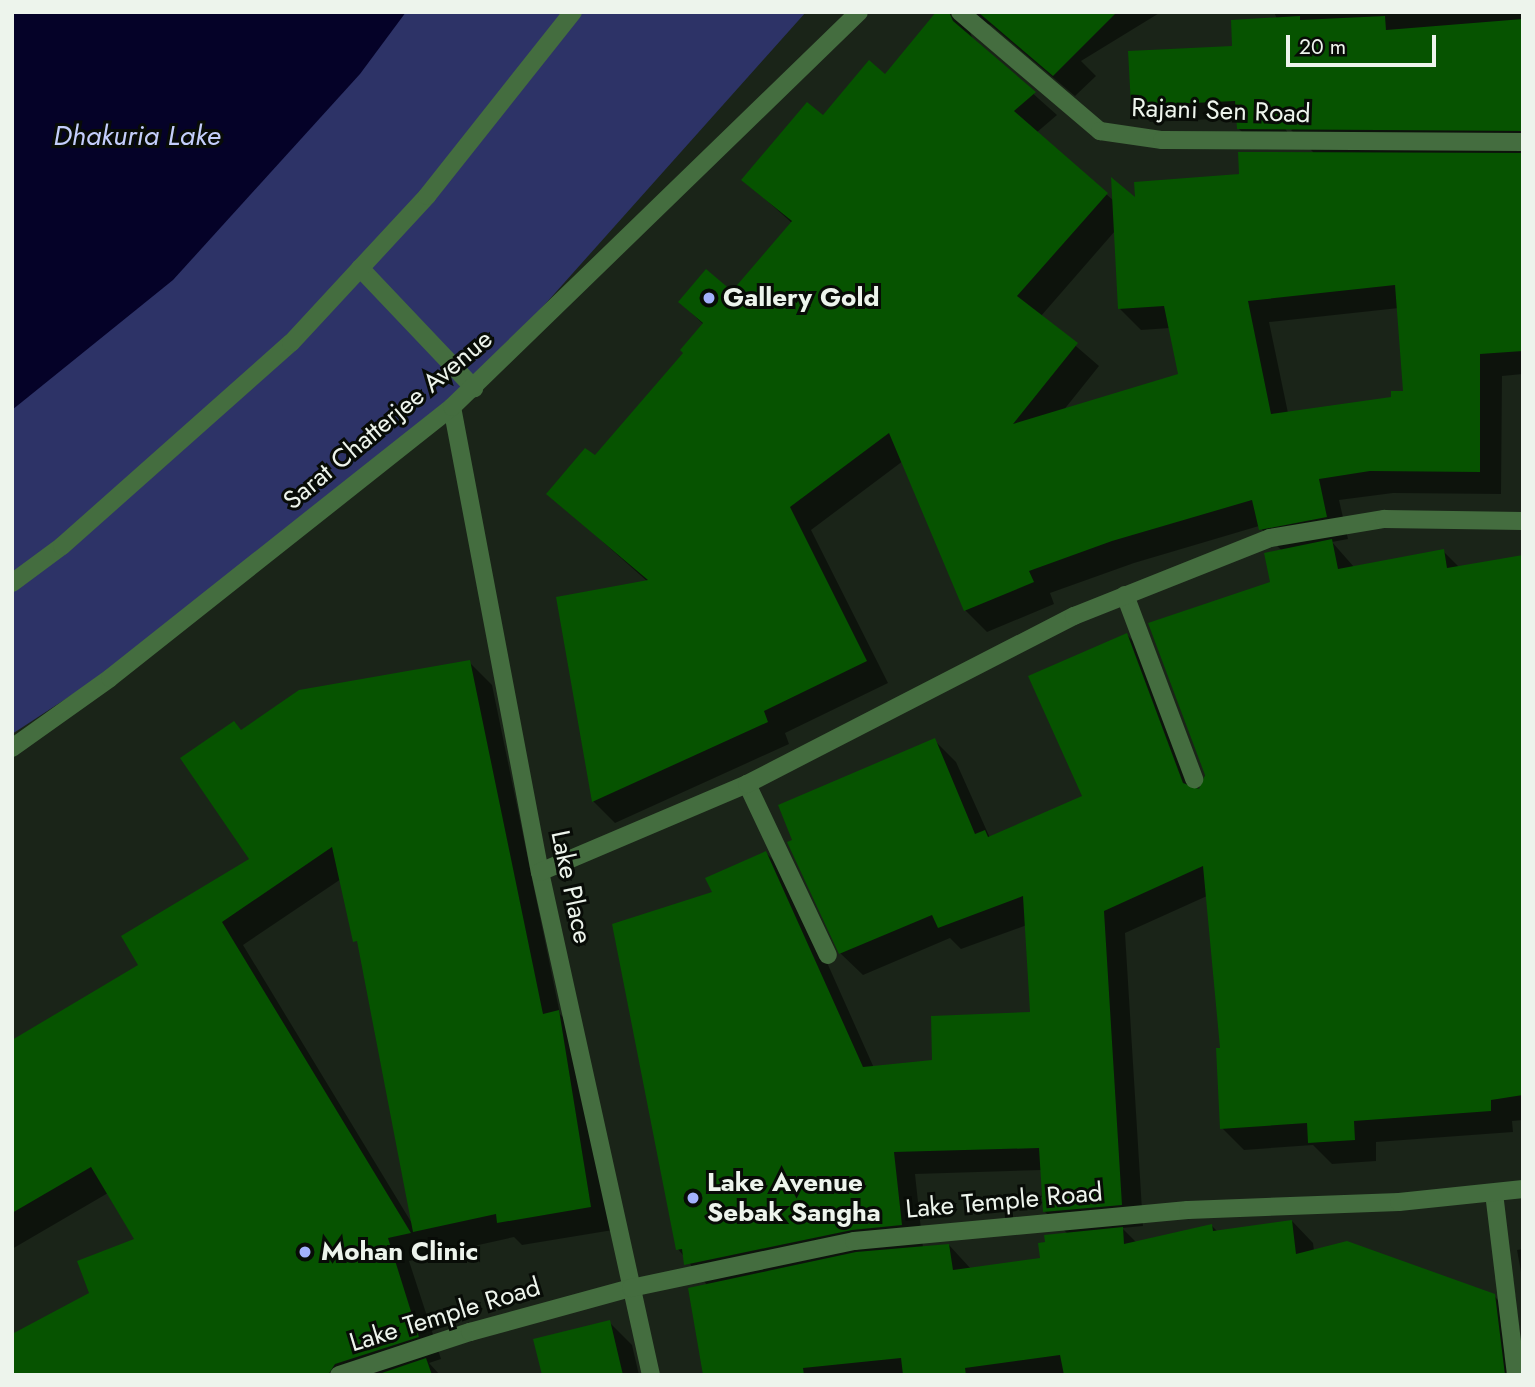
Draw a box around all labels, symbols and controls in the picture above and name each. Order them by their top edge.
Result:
scale bar [1290,21,1440,65]
text: 20 m [1299,32,1346,62]
street label: Rajani Sen Road [1131,92,1311,130]
water label: Dhakuria Lake [53,119,221,153]
place label: Gallery Gold [723,282,879,314]
marker: Gallery Gold [701,290,717,306]
street label: Sarat Chatterjee Avenue [277,324,499,516]
street label: Lake Place [544,828,598,946]
place label: Lake Avenue Sebak Sangha [707,1167,881,1228]
street label: Lake Temple Road [904,1177,1104,1225]
marker: Lake Avenue Sebak Sangha [685,1190,701,1206]
place label: Mohan Clinic [321,1236,478,1268]
marker: Mohan Clinic [295,1242,315,1262]
street label: Lake Temple Road [346,1271,544,1359]

